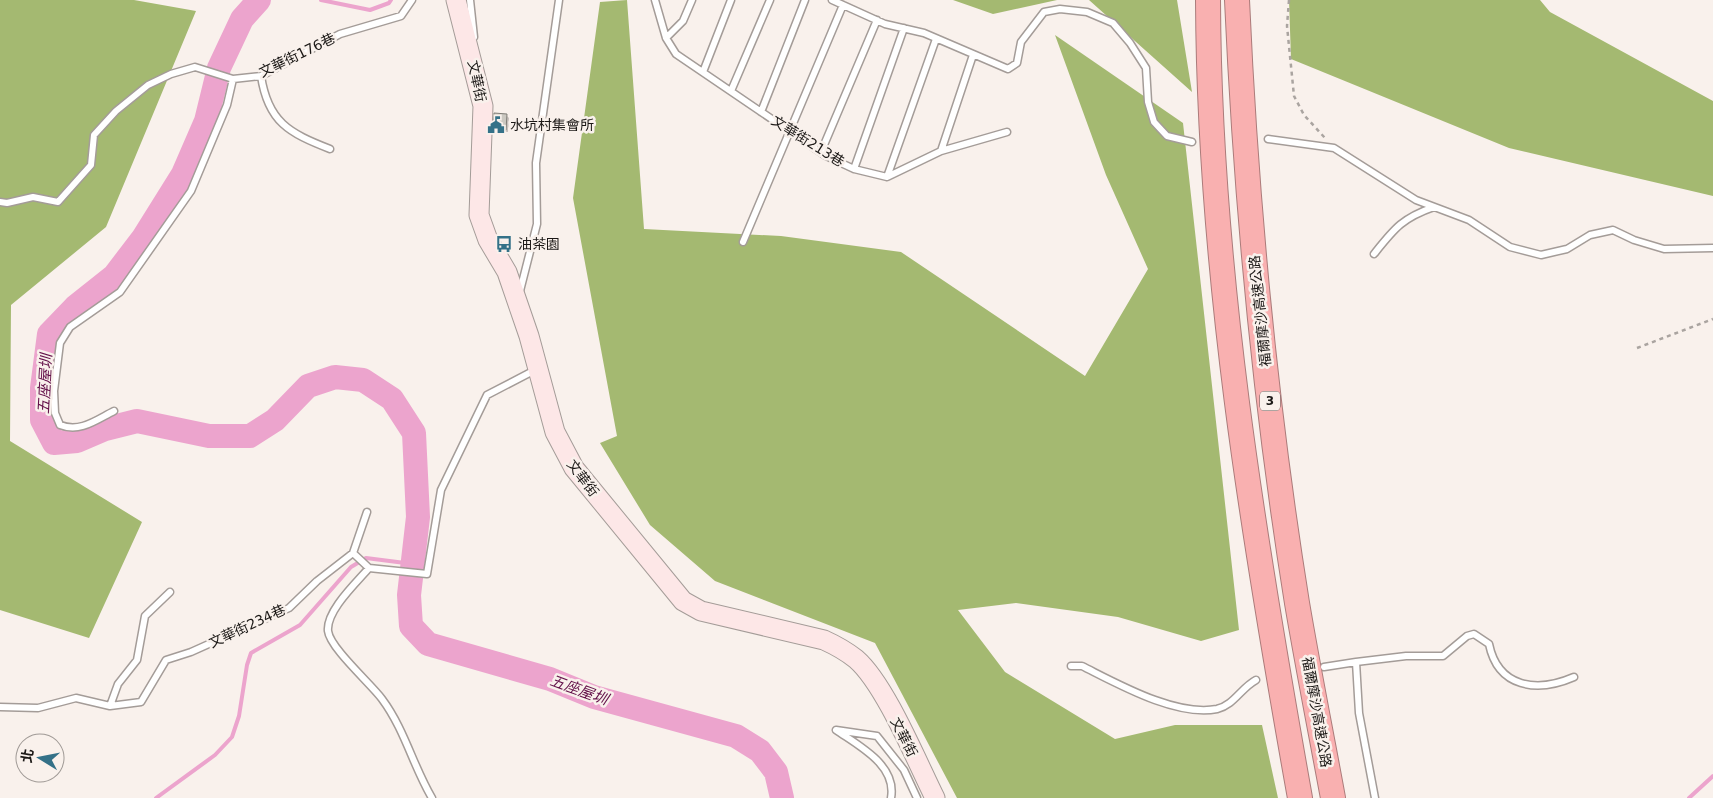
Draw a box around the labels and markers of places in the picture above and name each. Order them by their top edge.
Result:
public building icon: 水坑村集會所 [486,115,506,135]
place label: 水坑村集會所 [510,117,594,133]
bus stop icon: 油茶園 [494,234,514,254]
place label: 油茶園 [518,236,560,252]

